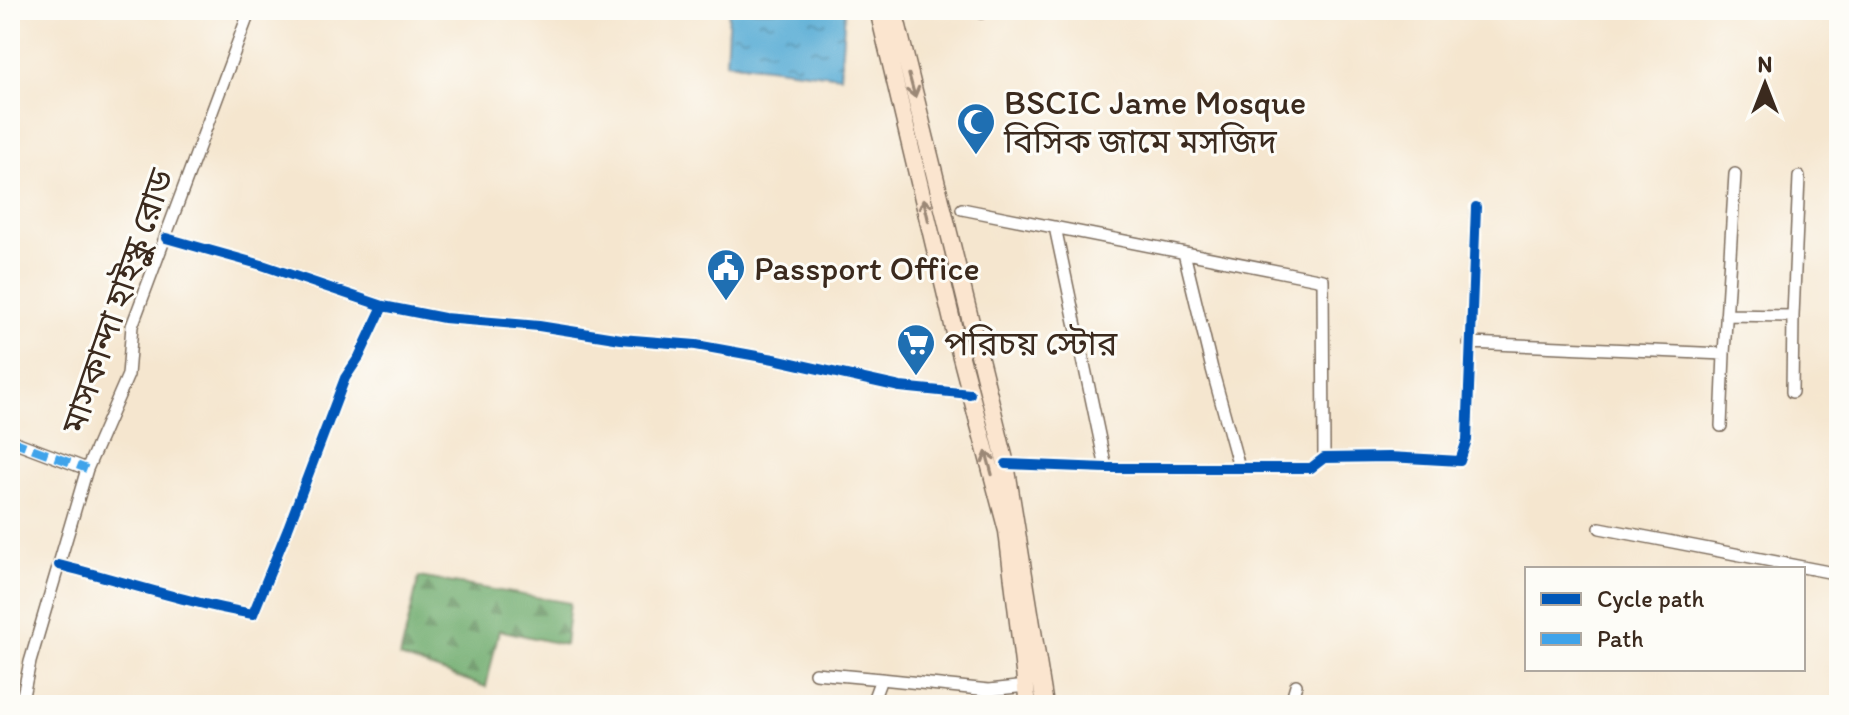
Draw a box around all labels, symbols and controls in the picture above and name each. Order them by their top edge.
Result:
north arrow [1725,44,1805,124]
text: N [1758,51,1772,78]
one-way arrow [906,72,921,98]
place label: BSCIC Jame Mosque বিসিক জামে মসজিদ [1003,82,1306,162]
mosque icon: BSCIC Jame Mosque বিসিক জামে মসজিদ [955,101,997,156]
street label: মাসকান্দা হাইস্কুল রোড [53,163,183,440]
one-way arrow [918,198,933,224]
public building icon: Passport Office [705,247,747,302]
place label: Passport Office [754,248,980,289]
supermarket icon: পরিচয় স্টোর [895,322,937,377]
place label: পরিচয় স্টোর [944,323,1118,364]
one-way arrow [980,450,995,476]
legend [1525,567,1805,671]
text: Cycle path [1597,584,1704,613]
text: Path [1597,624,1644,653]

